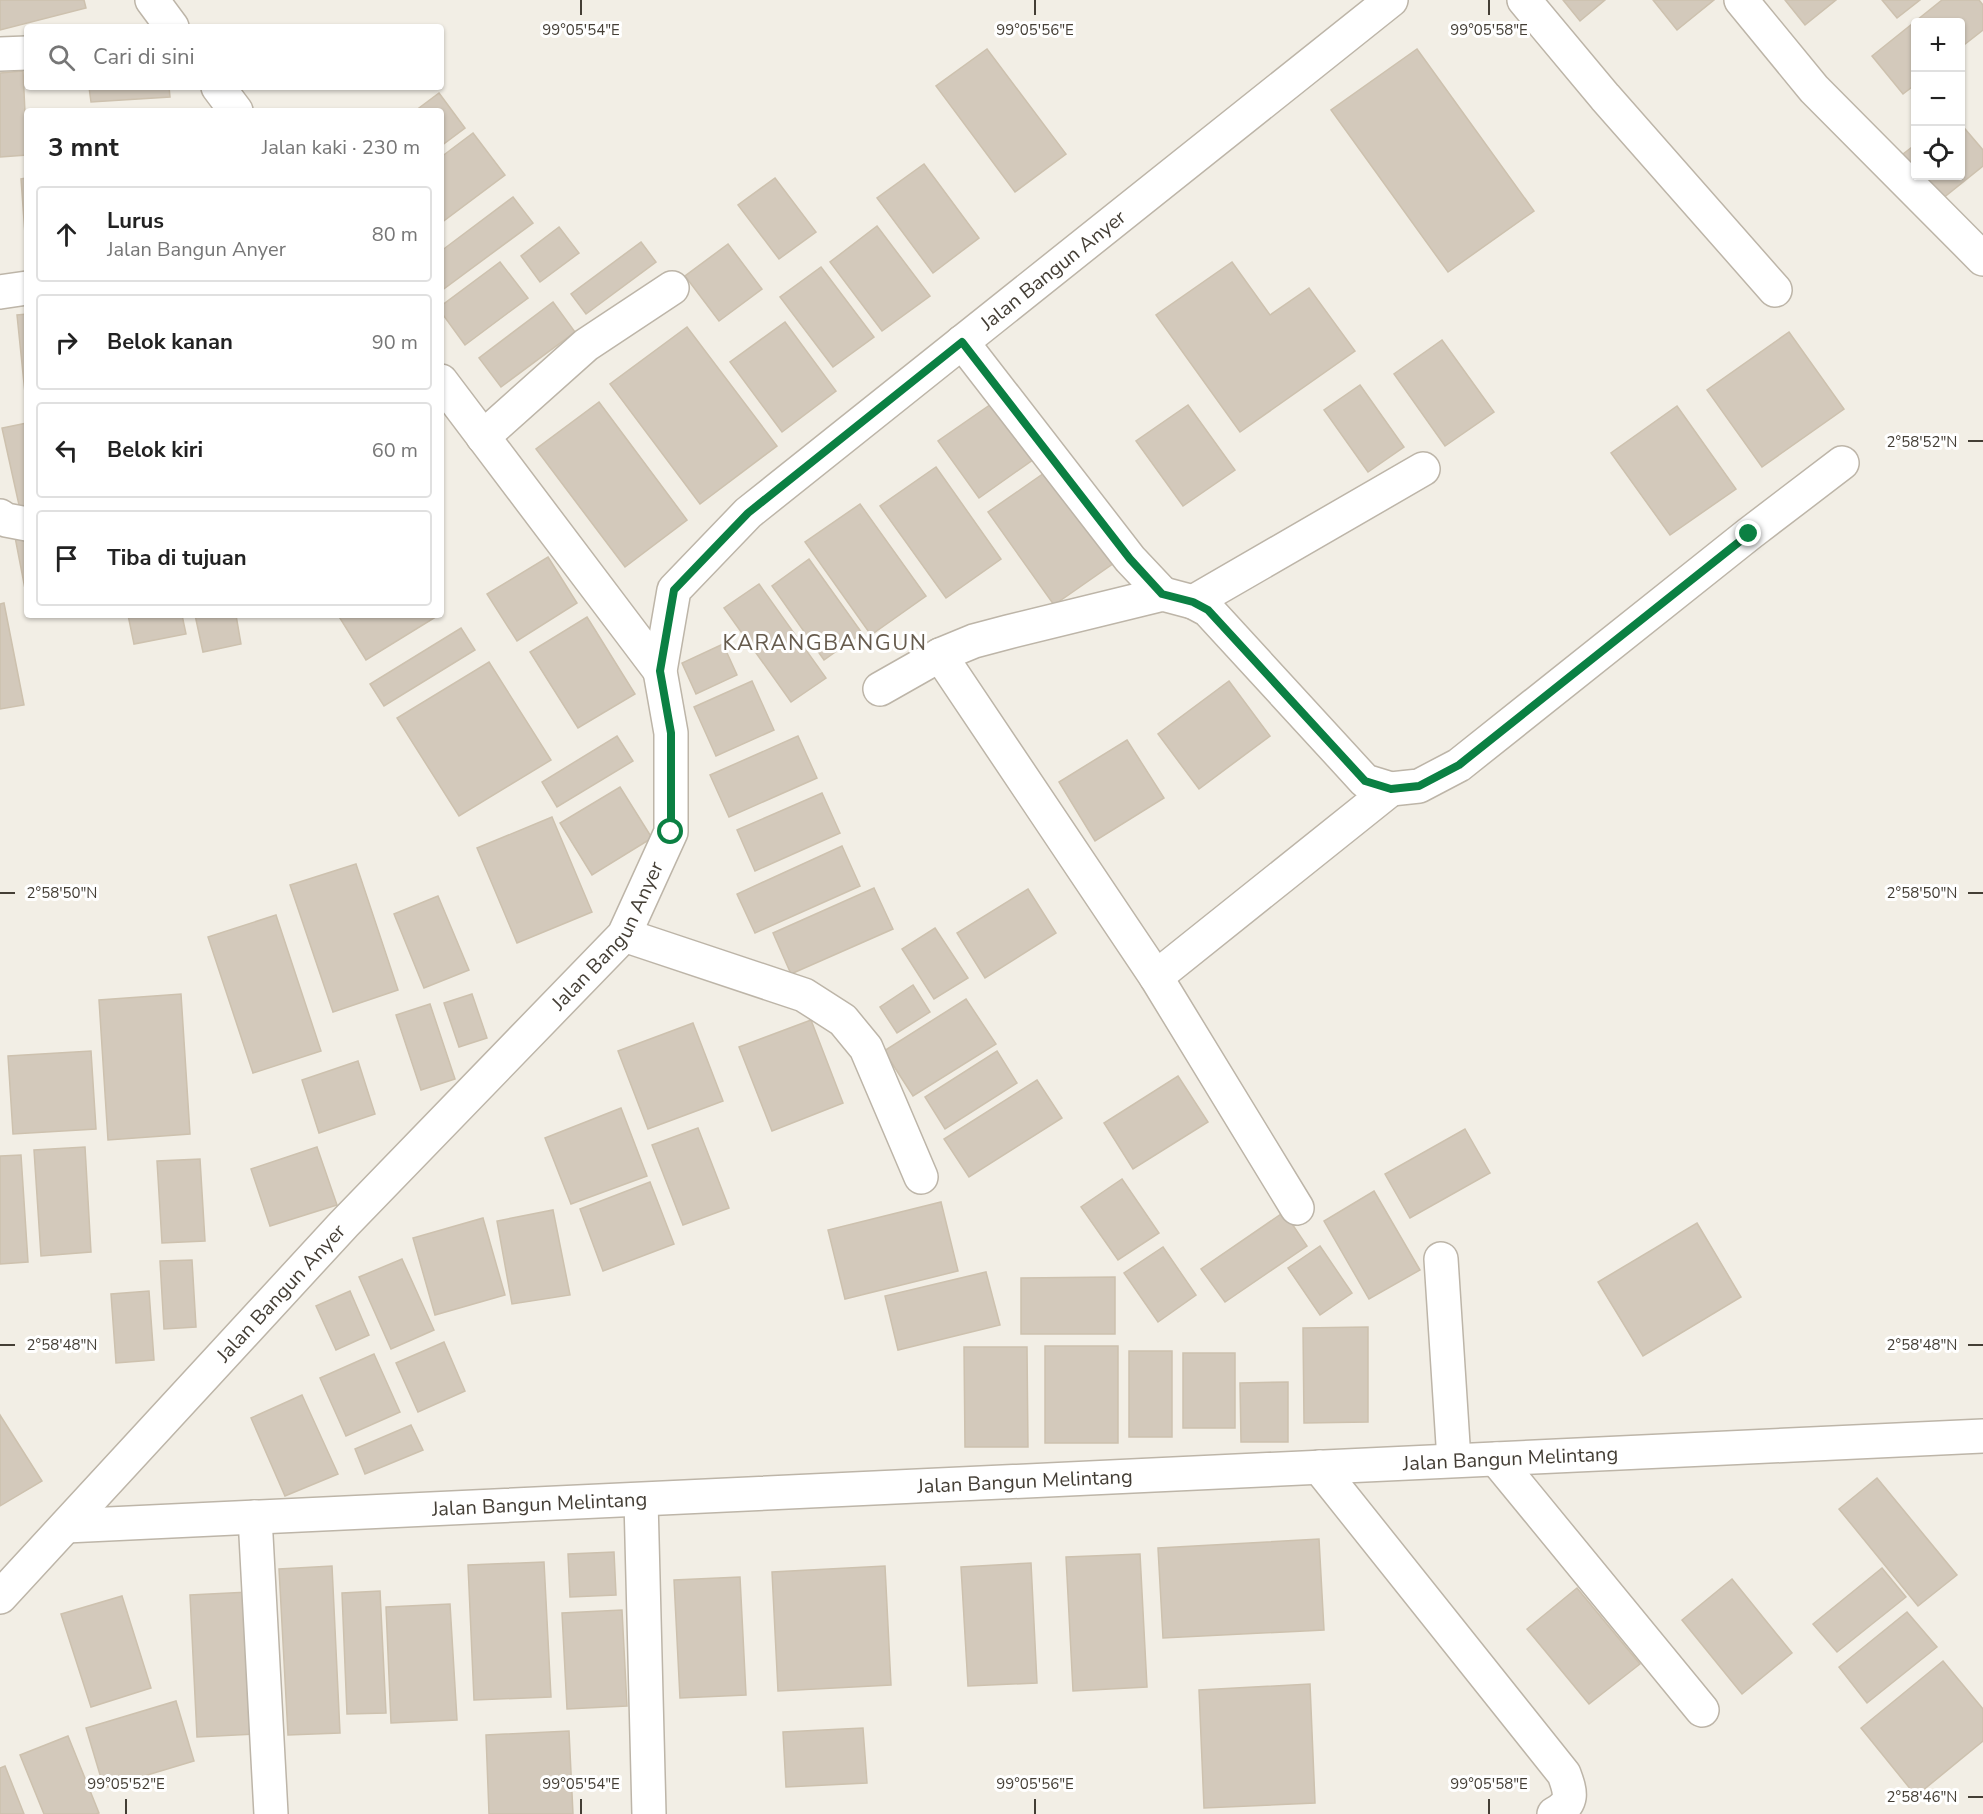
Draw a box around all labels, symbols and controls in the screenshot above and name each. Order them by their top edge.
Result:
map controls [1911,18,1965,180]
button: + [1911,18,1965,72]
text: 99°05'54"E [542,20,620,40]
text: 99°05'56"E [996,20,1074,40]
text: 99°05'58"E [1450,20,1528,40]
search box [24,24,444,90]
icon: search [45,41,78,74]
text: Cari di sini [93,42,195,72]
button: − [1911,72,1965,126]
button: locate [1911,126,1965,180]
text: 3 mnt [48,130,119,165]
text: Jalan kaki · 230 m [262,134,420,161]
street label: Jalan Bangun Anyer [974,203,1131,337]
text: Lurus [107,206,164,236]
icon: ahead [50,218,83,251]
text: 80 m [372,221,418,248]
text: Jalan Bangun Anyer [107,236,286,263]
icon: right [50,326,83,359]
text: Belok kanan [107,327,233,357]
text: 90 m [372,329,418,356]
text: 2°58'52"N [1887,432,1957,452]
icon: left [50,434,83,467]
text: Belok kiri [107,435,203,465]
text: 60 m [372,437,418,464]
route end [1735,520,1761,546]
icon: arrive [50,542,83,575]
text: Tiba di tujuan [107,543,247,573]
district label: KARANGBANGUN [722,628,928,658]
route start [657,818,683,844]
street label: Jalan Bangun Anyer [545,857,669,1016]
text: 2°58'50"N [27,883,97,903]
text: 2°58'50"N [1887,883,1957,903]
street label: Jalan Bangun Anyer [209,1218,351,1368]
text: 2°58'48"N [27,1335,97,1355]
text: 2°58'48"N [1887,1335,1957,1355]
street label: Jalan Bangun Melintang [1401,1440,1619,1477]
street label: Jalan Bangun Melintang [916,1462,1133,1500]
street label: Jalan Bangun Melintang [430,1485,648,1522]
text: 99°05'52"E [87,1774,165,1794]
text: 99°05'54"E [542,1774,620,1794]
text: 99°05'56"E [996,1774,1074,1794]
text: 99°05'58"E [1450,1774,1528,1794]
text: 2°58'46"N [1887,1787,1957,1807]

